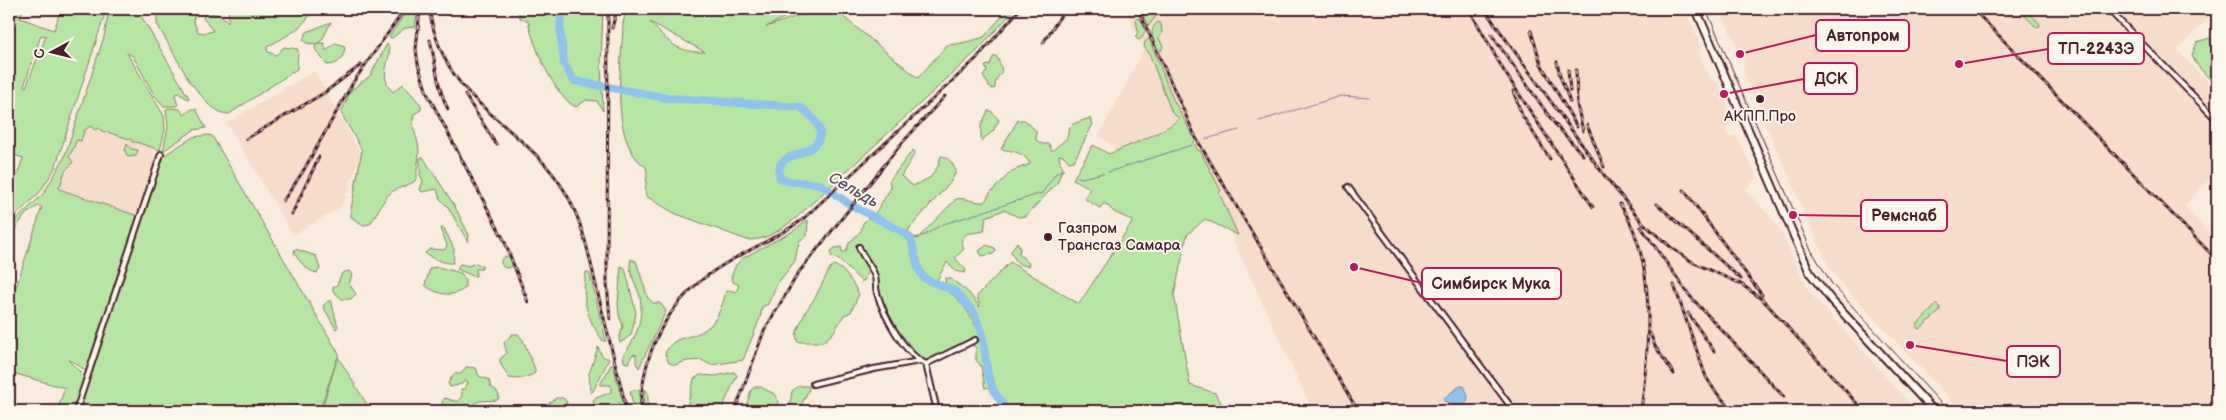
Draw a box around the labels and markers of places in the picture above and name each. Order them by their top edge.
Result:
callout: Автопром [1816,20,1909,51]
callout: ТП-2243Э [2048,33,2144,64]
callout: ДСК [1804,63,1857,94]
marker: АКПП.Про [1754,93,1766,105]
place label: АКПП.Про [1723,107,1796,126]
callout: Ремснаб [1861,200,1947,231]
place label: Газпром Трансгаз Самара [1058,219,1181,255]
marker: Газпром Трансгаз Самара [1042,231,1054,243]
callout: Симбирск Мука [1422,268,1561,299]
callout: ПЭК [2007,346,2060,377]

